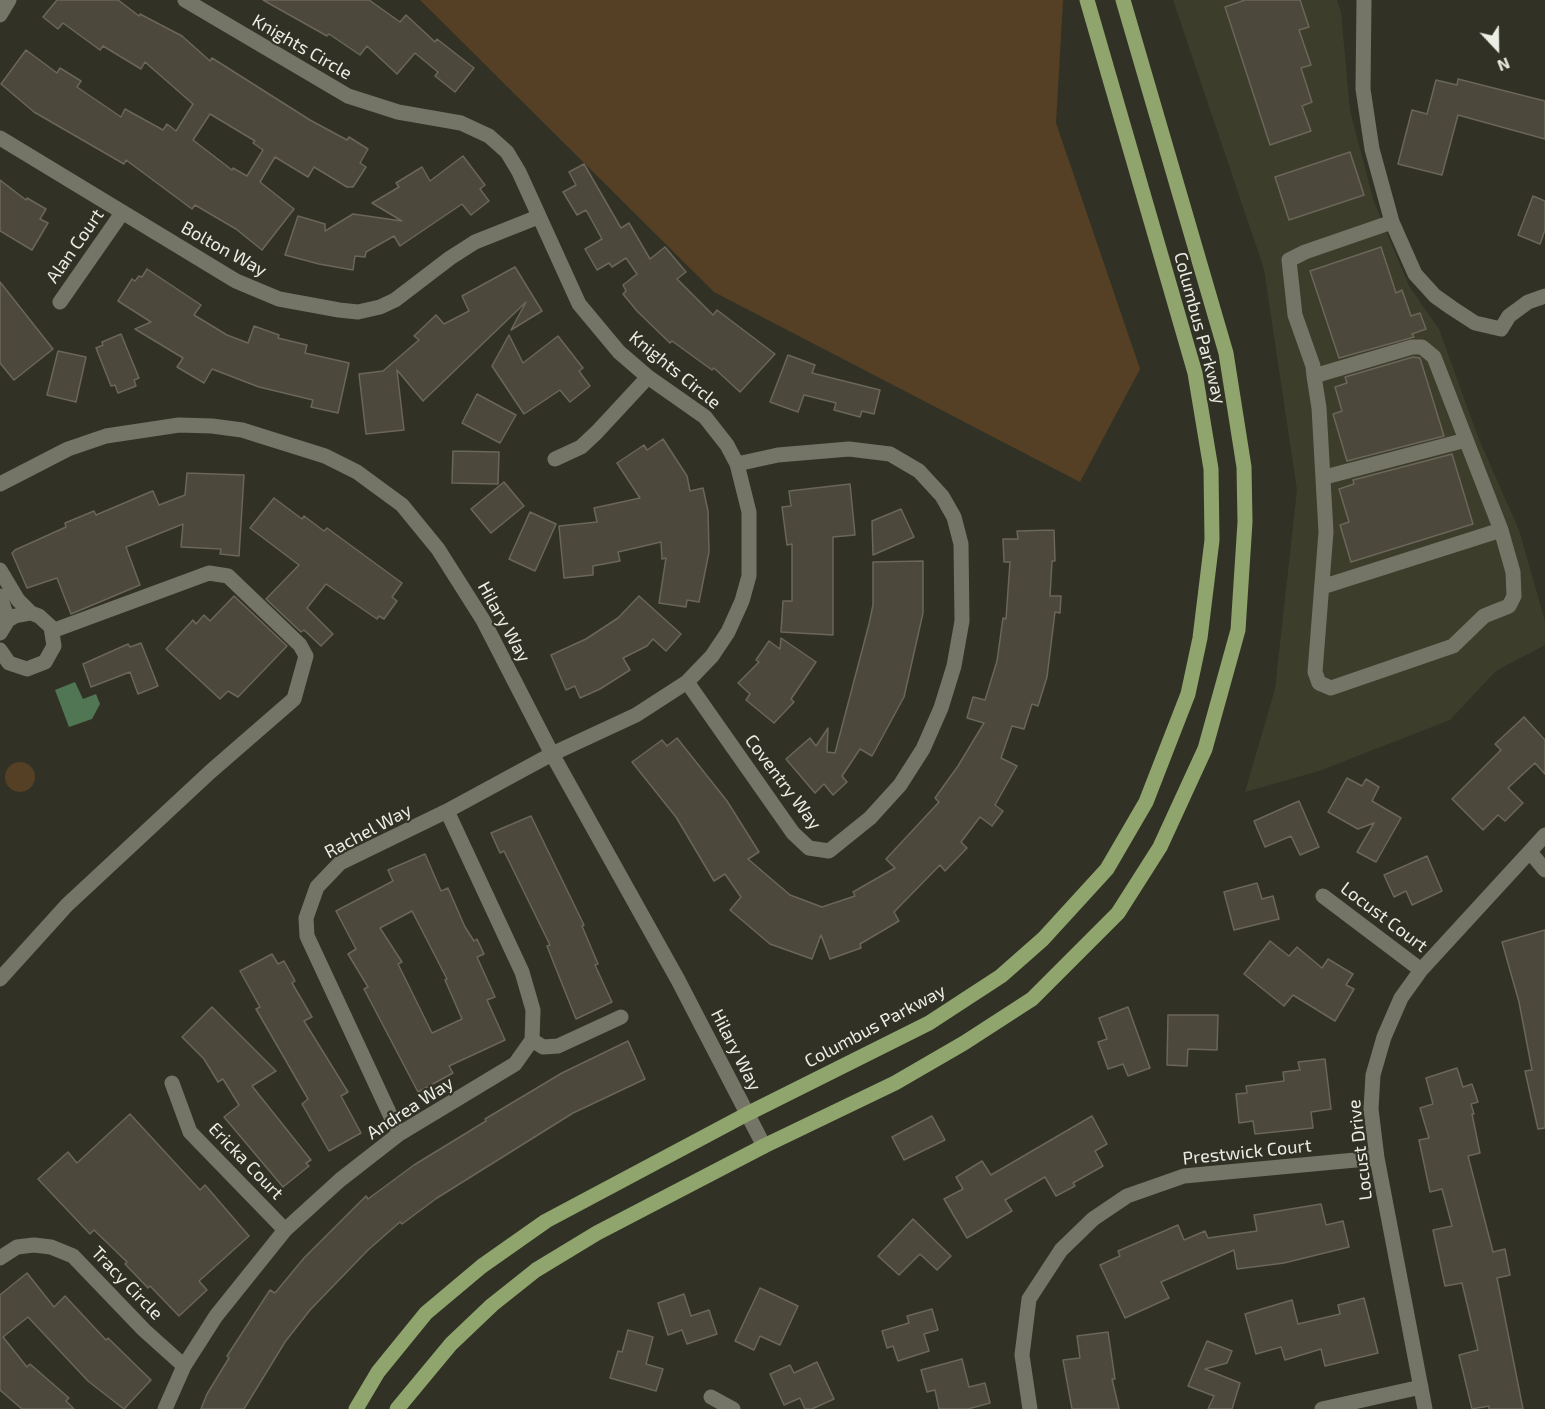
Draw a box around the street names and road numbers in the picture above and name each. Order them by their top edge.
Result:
street label: Knights Circle [248,10,356,84]
street label: Alan Court [42,205,108,287]
street label: Bolton Way [177,217,271,281]
street label: Columbus Parkway [1169,250,1231,406]
street label: Knights Circle [625,326,725,414]
street label: Hilary Way [473,578,535,666]
street label: Coventry Way [740,730,826,834]
street label: Rachel Way [321,799,415,863]
street label: Locust Court [1336,877,1432,957]
street label: Columbus Parkway [801,980,949,1072]
street label: Hilary Way [706,1006,766,1094]
street label: Andrea Way [363,1072,457,1144]
street label: Locust Drive [1343,1098,1377,1202]
street label: Ericka Court [204,1118,288,1204]
street label: Prestwick Court [1182,1134,1312,1170]
street label: Tracy Circle [87,1242,167,1324]

